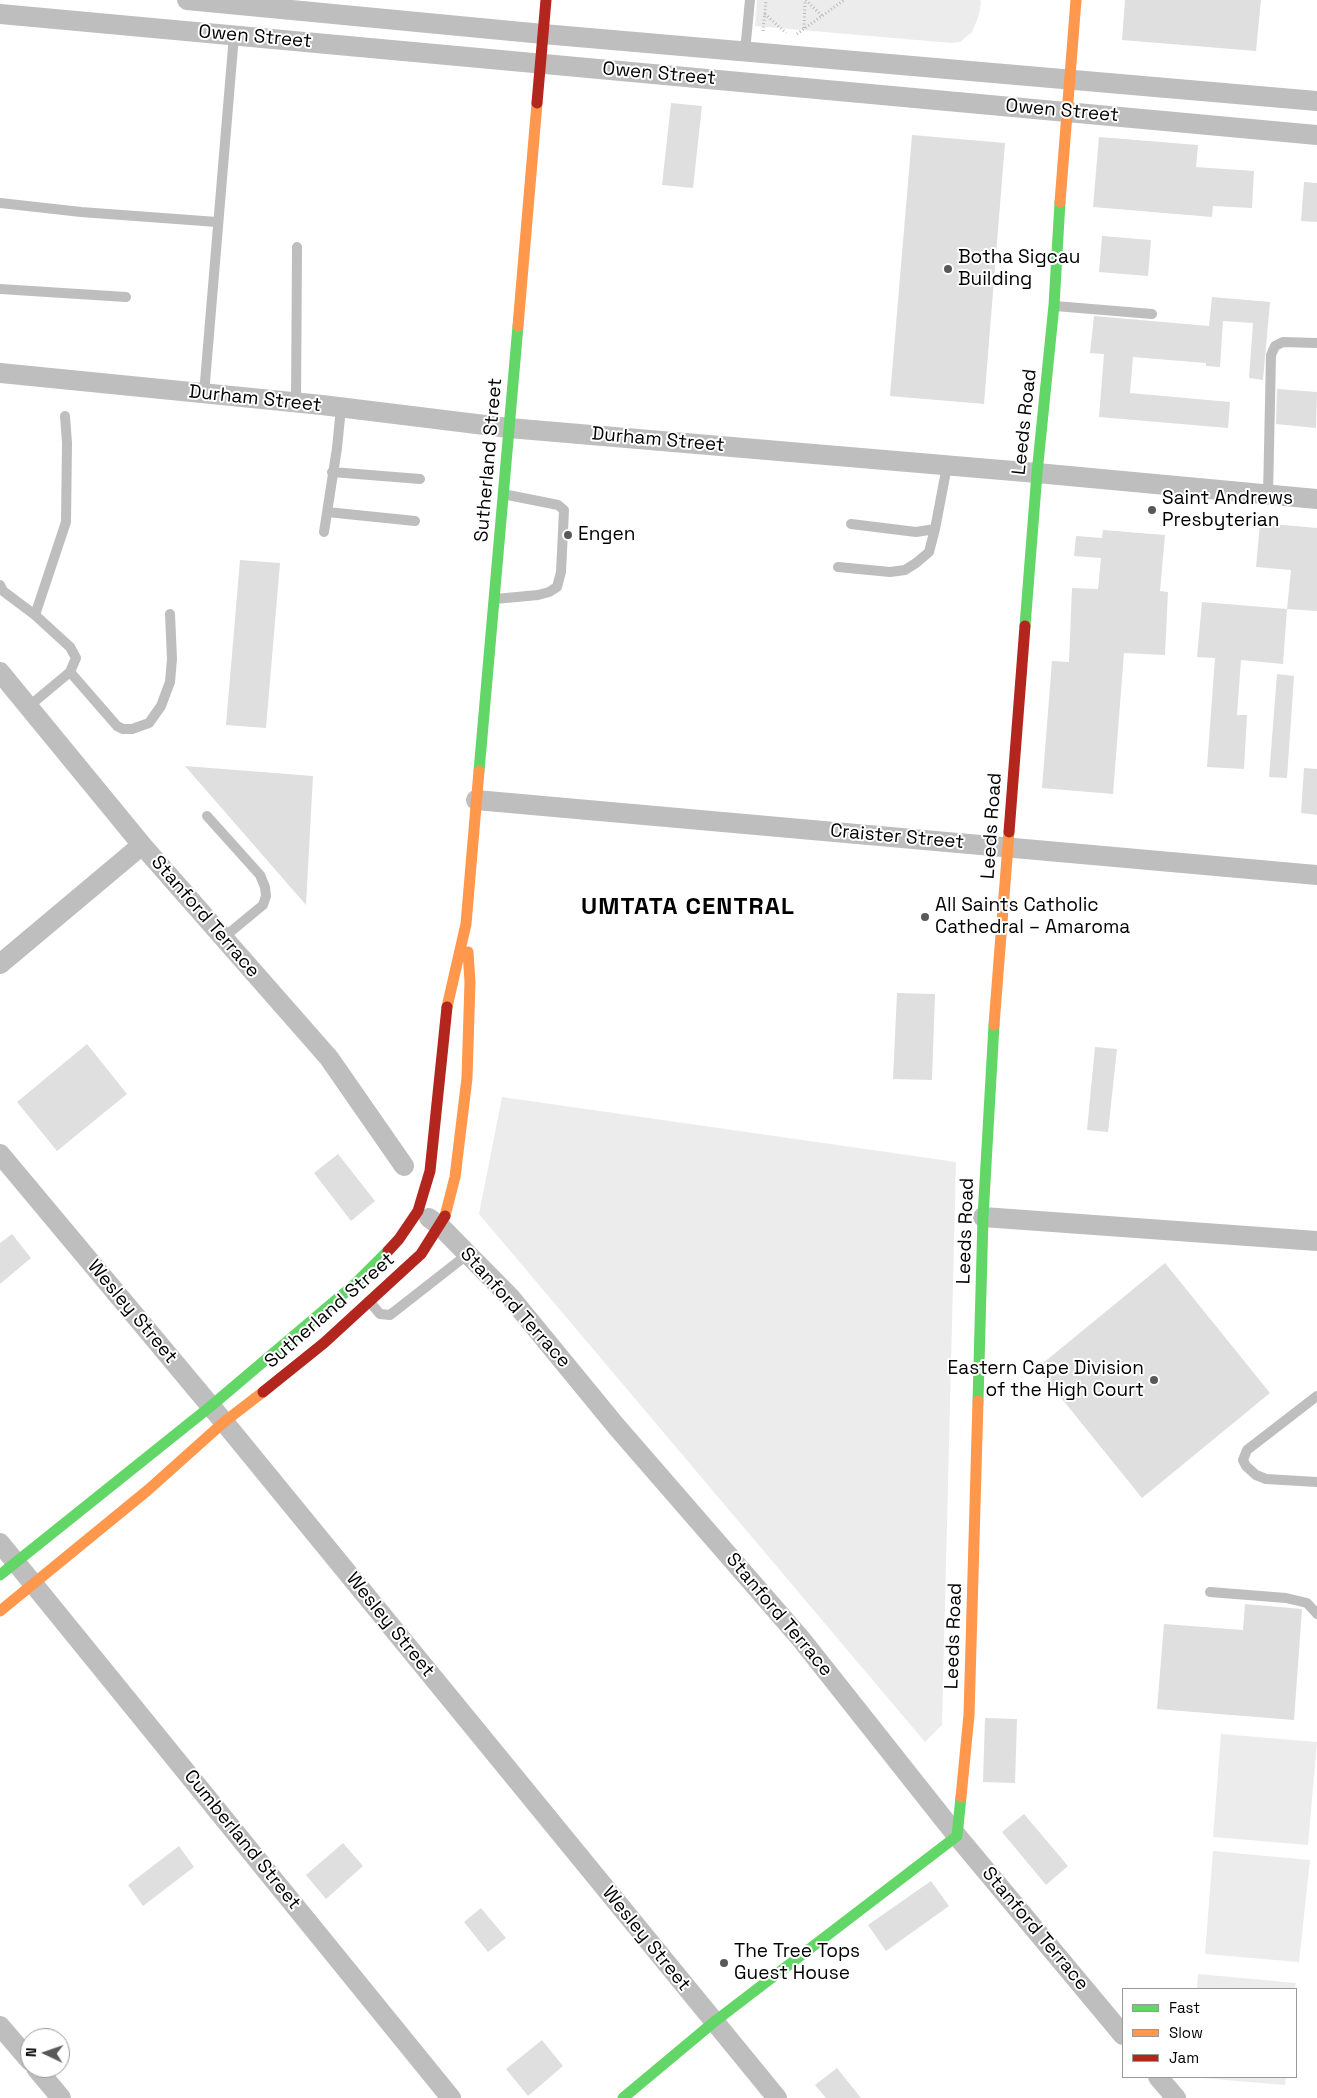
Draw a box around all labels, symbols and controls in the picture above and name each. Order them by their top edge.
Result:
street label: Owen Street [197,21,313,53]
street label: Owen Street [601,58,717,90]
street label: Owen Street [1004,95,1120,127]
place label: Botha Sigcau Building [958,247,1080,291]
marker: Botha Sigcau Building [942,263,954,275]
street label: Leeds Road [1008,368,1042,476]
street label: Sutherland Street [470,377,508,543]
street label: Durham Street [188,381,322,417]
street label: Durham Street [591,423,725,457]
place label: Saint Andrews Presbyterian [1162,488,1293,532]
marker: Saint Andrews Presbyterian [1146,504,1158,516]
place label: Engen [578,524,635,546]
marker: Engen [562,529,574,541]
street label: Leeds Road [977,772,1007,880]
street label: Craister Street [829,820,965,854]
street label: Stanford Terrace [146,851,264,983]
district label: UMTATA CENTRAL [579,893,797,921]
place label: All Saints Catholic Cathedral – Amaroma [935,895,1130,939]
marker: All Saints Catholic Cathedral – Amaroma [919,911,931,923]
street label: Leeds Road [953,1177,979,1285]
street label: Stanford Terrace [455,1243,575,1373]
street label: Sutherland Street [260,1248,400,1374]
street label: Wesley Street [82,1256,182,1368]
place label: Eastern Cape Division of the High Court [948,1358,1144,1402]
marker: Eastern Cape Division of the High Court [1148,1374,1160,1386]
street label: Stanford Terrace [721,1549,837,1681]
street label: Wesley Street [341,1568,439,1682]
street label: Leeds Road [941,1582,967,1690]
street label: Cumberland Street [179,1766,305,1914]
street label: Stanford Terrace [977,1863,1093,1995]
street label: Wesley Street [597,1882,695,1996]
place label: The Tree Tops Guest House [734,1941,860,1985]
marker: The Tree Tops Guest House [718,1957,730,1969]
legend [1122,1988,1297,2078]
text: Fast [1169,1998,1200,2017]
text: Slow [1169,2023,1203,2042]
north arrow [20,2028,70,2078]
text: N [22,2047,40,2057]
text: Jam [1169,2048,1199,2067]

